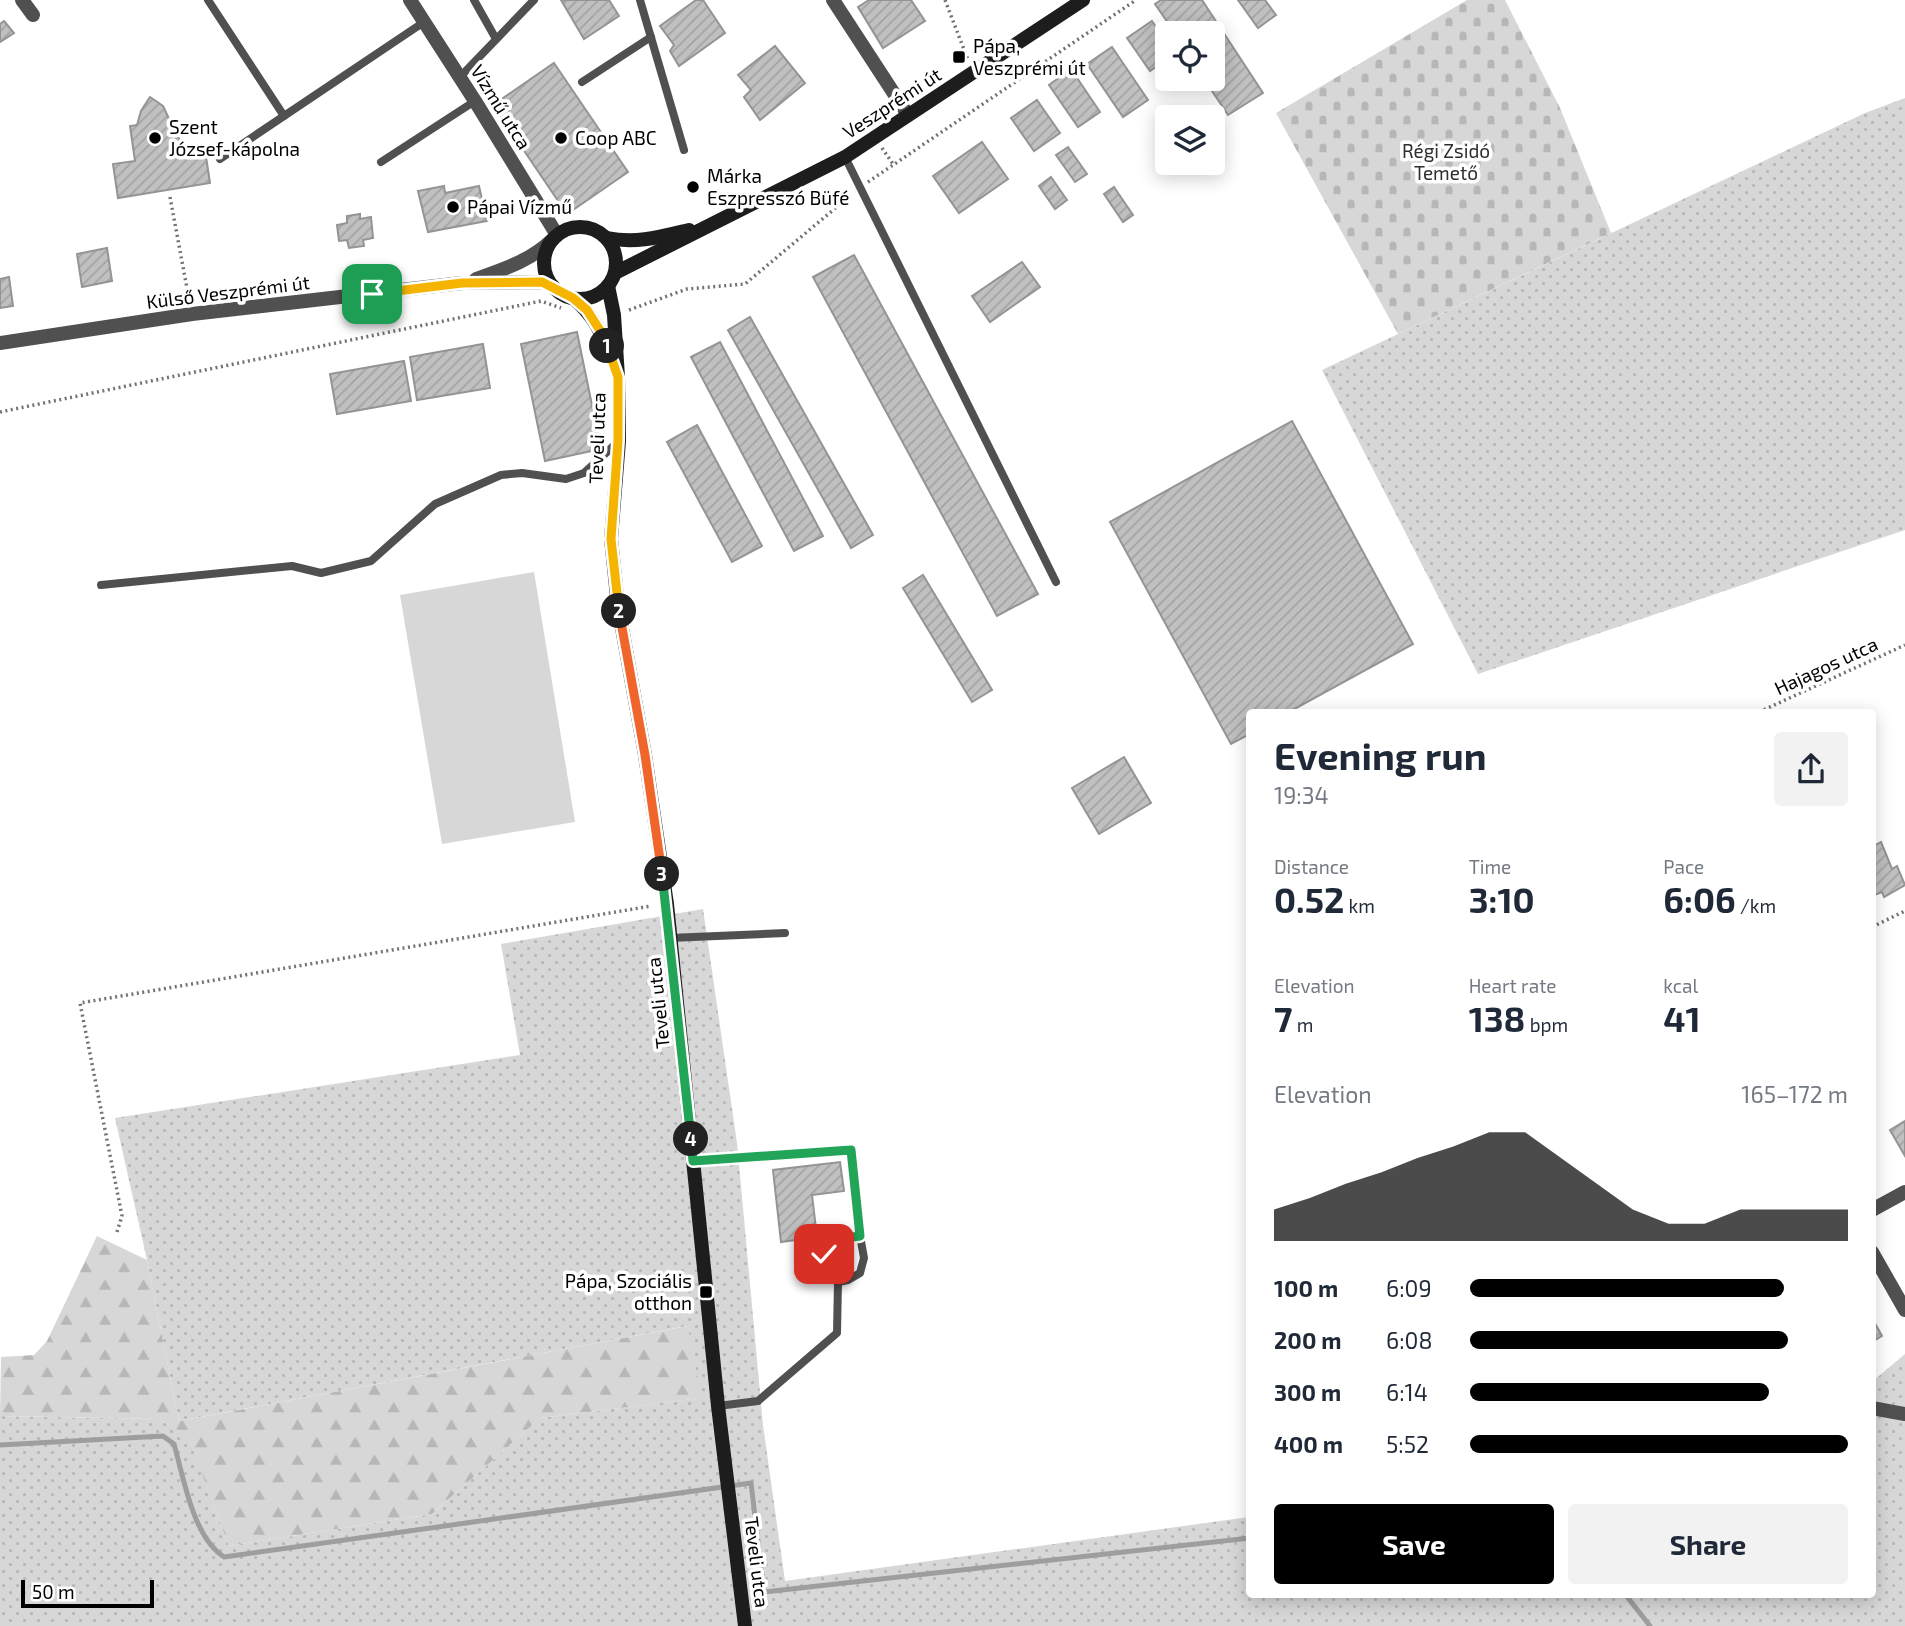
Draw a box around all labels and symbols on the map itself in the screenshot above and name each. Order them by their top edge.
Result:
place label: Pápa, Veszprémi út [973,34,1086,79]
marker: Pápa, Veszprémi út [951,49,967,65]
street label: Vízmű utca [466,60,536,153]
street label: Veszprémi út [838,62,945,143]
place label: Szent József-kápolna [169,115,300,160]
place label: Coop ABC [575,126,657,149]
marker: Szent József-kápolna [147,130,163,146]
marker: Coop ABC [553,130,569,146]
park label: Régi Zsidó Temető [1402,139,1490,184]
place label: Márka Eszpresszó Büfé [707,164,849,209]
marker: Márka Eszpresszó Büfé [685,179,701,195]
place label: Pápai Vízmű [467,195,572,218]
marker: Pápai Vízmű [445,199,461,215]
pin [342,264,402,324]
street label: Külső Veszprémi út [145,270,311,313]
pin: 1 [590,328,624,364]
street label: Teveli utca [583,392,610,484]
pin: 2 [602,594,636,628]
street label: Hajagos utca [1770,632,1881,699]
pin: 3 [644,856,680,892]
street label: Teveli utca [641,956,674,1050]
pin: 4 [674,1122,708,1156]
pin [794,1224,854,1284]
place label: Pápa, Szociális otthon [565,1269,692,1314]
marker: Pápa, Szociális otthon [698,1284,714,1300]
street label: Teveli utca [740,1515,774,1609]
scale bar [21,1577,154,1609]

